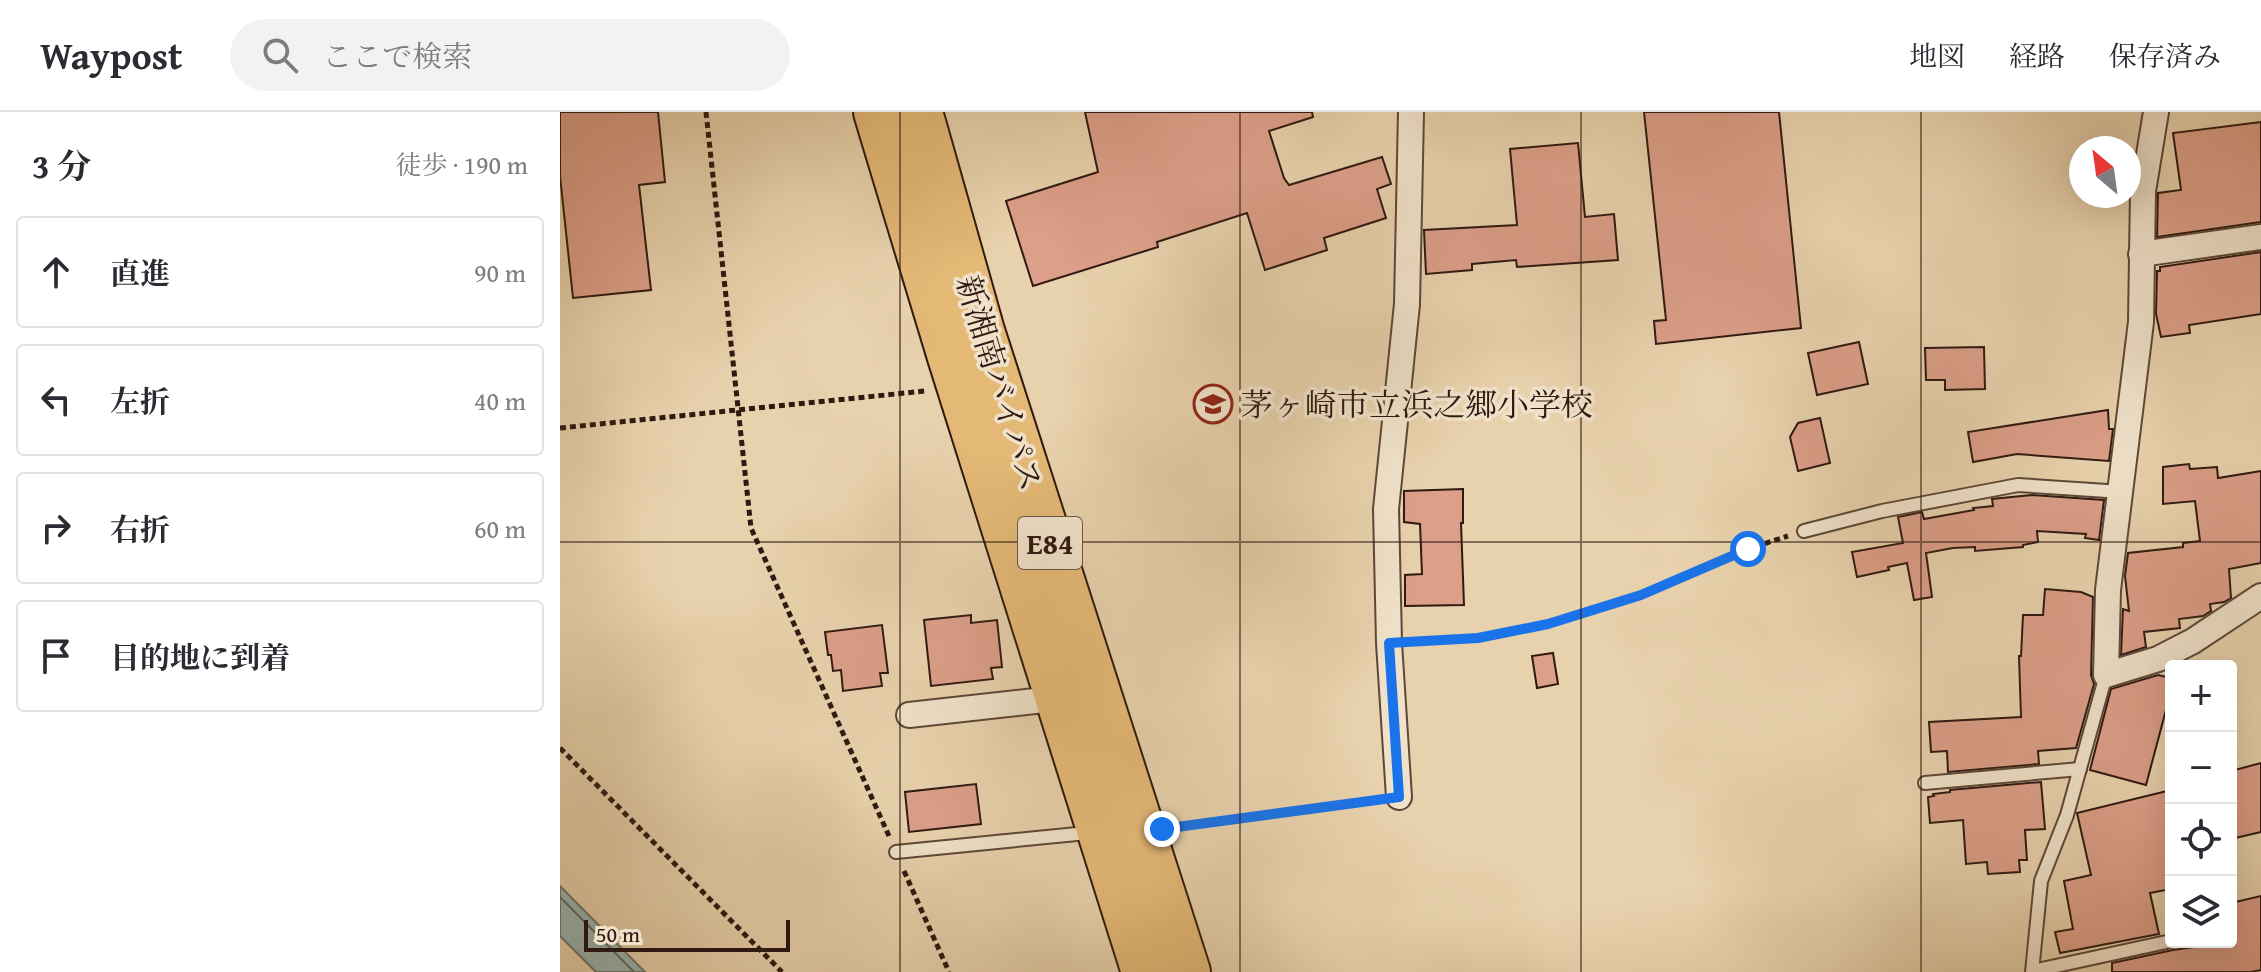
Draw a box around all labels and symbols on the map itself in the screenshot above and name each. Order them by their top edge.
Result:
north arrow [2069,136,2141,208]
street label: 新湘南バイパス [945,269,1055,497]
place label: 茅ヶ崎市立浜之郷小学校 [1241,381,1593,428]
school or university icon: 茅ヶ崎市立浜之郷小学校 [1192,383,1234,425]
road number: E84 [1018,517,1082,569]
route start [1730,531,1766,567]
route end [1144,811,1180,847]
scale bar [584,916,790,952]

